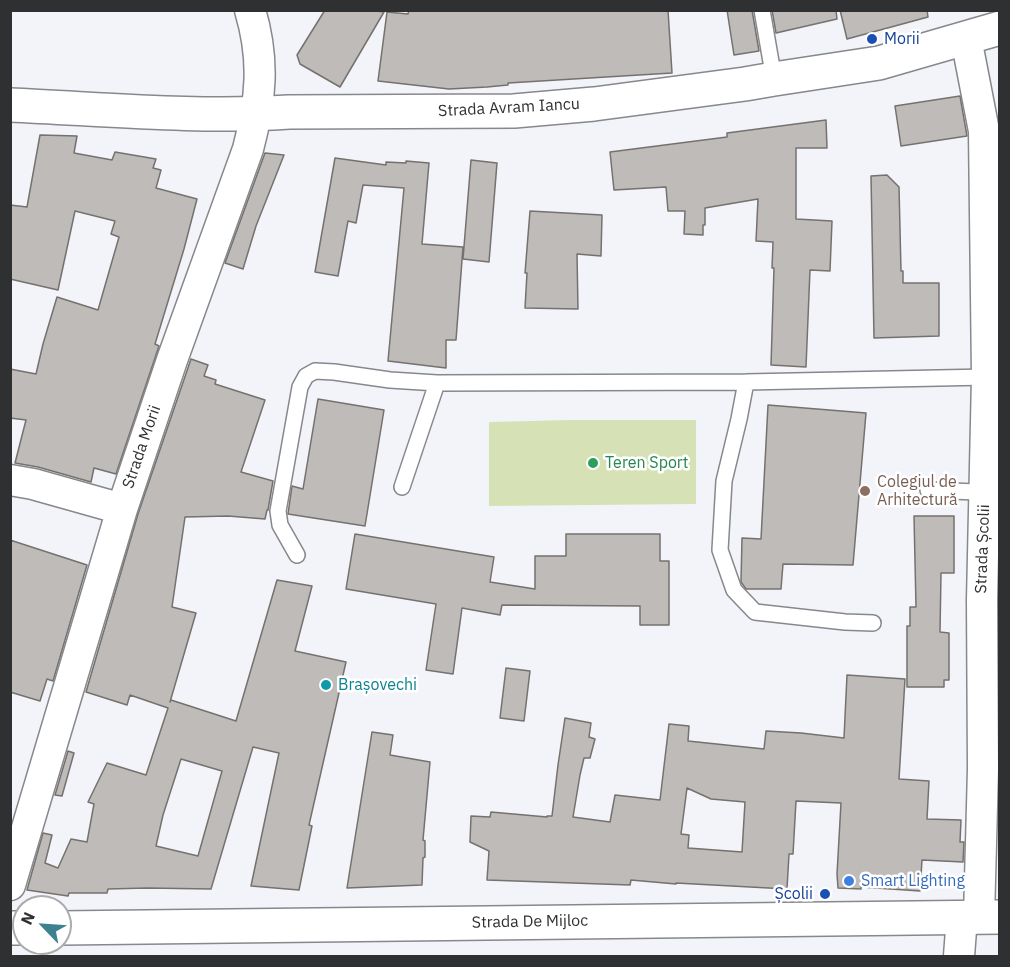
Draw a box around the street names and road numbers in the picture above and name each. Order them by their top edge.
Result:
street label: Strada Avram Iancu [438,95,580,121]
street label: Strada Morii [119,403,165,491]
street label: Strada Școlii [972,504,994,594]
street label: Strada De Mijloc [472,911,588,933]

